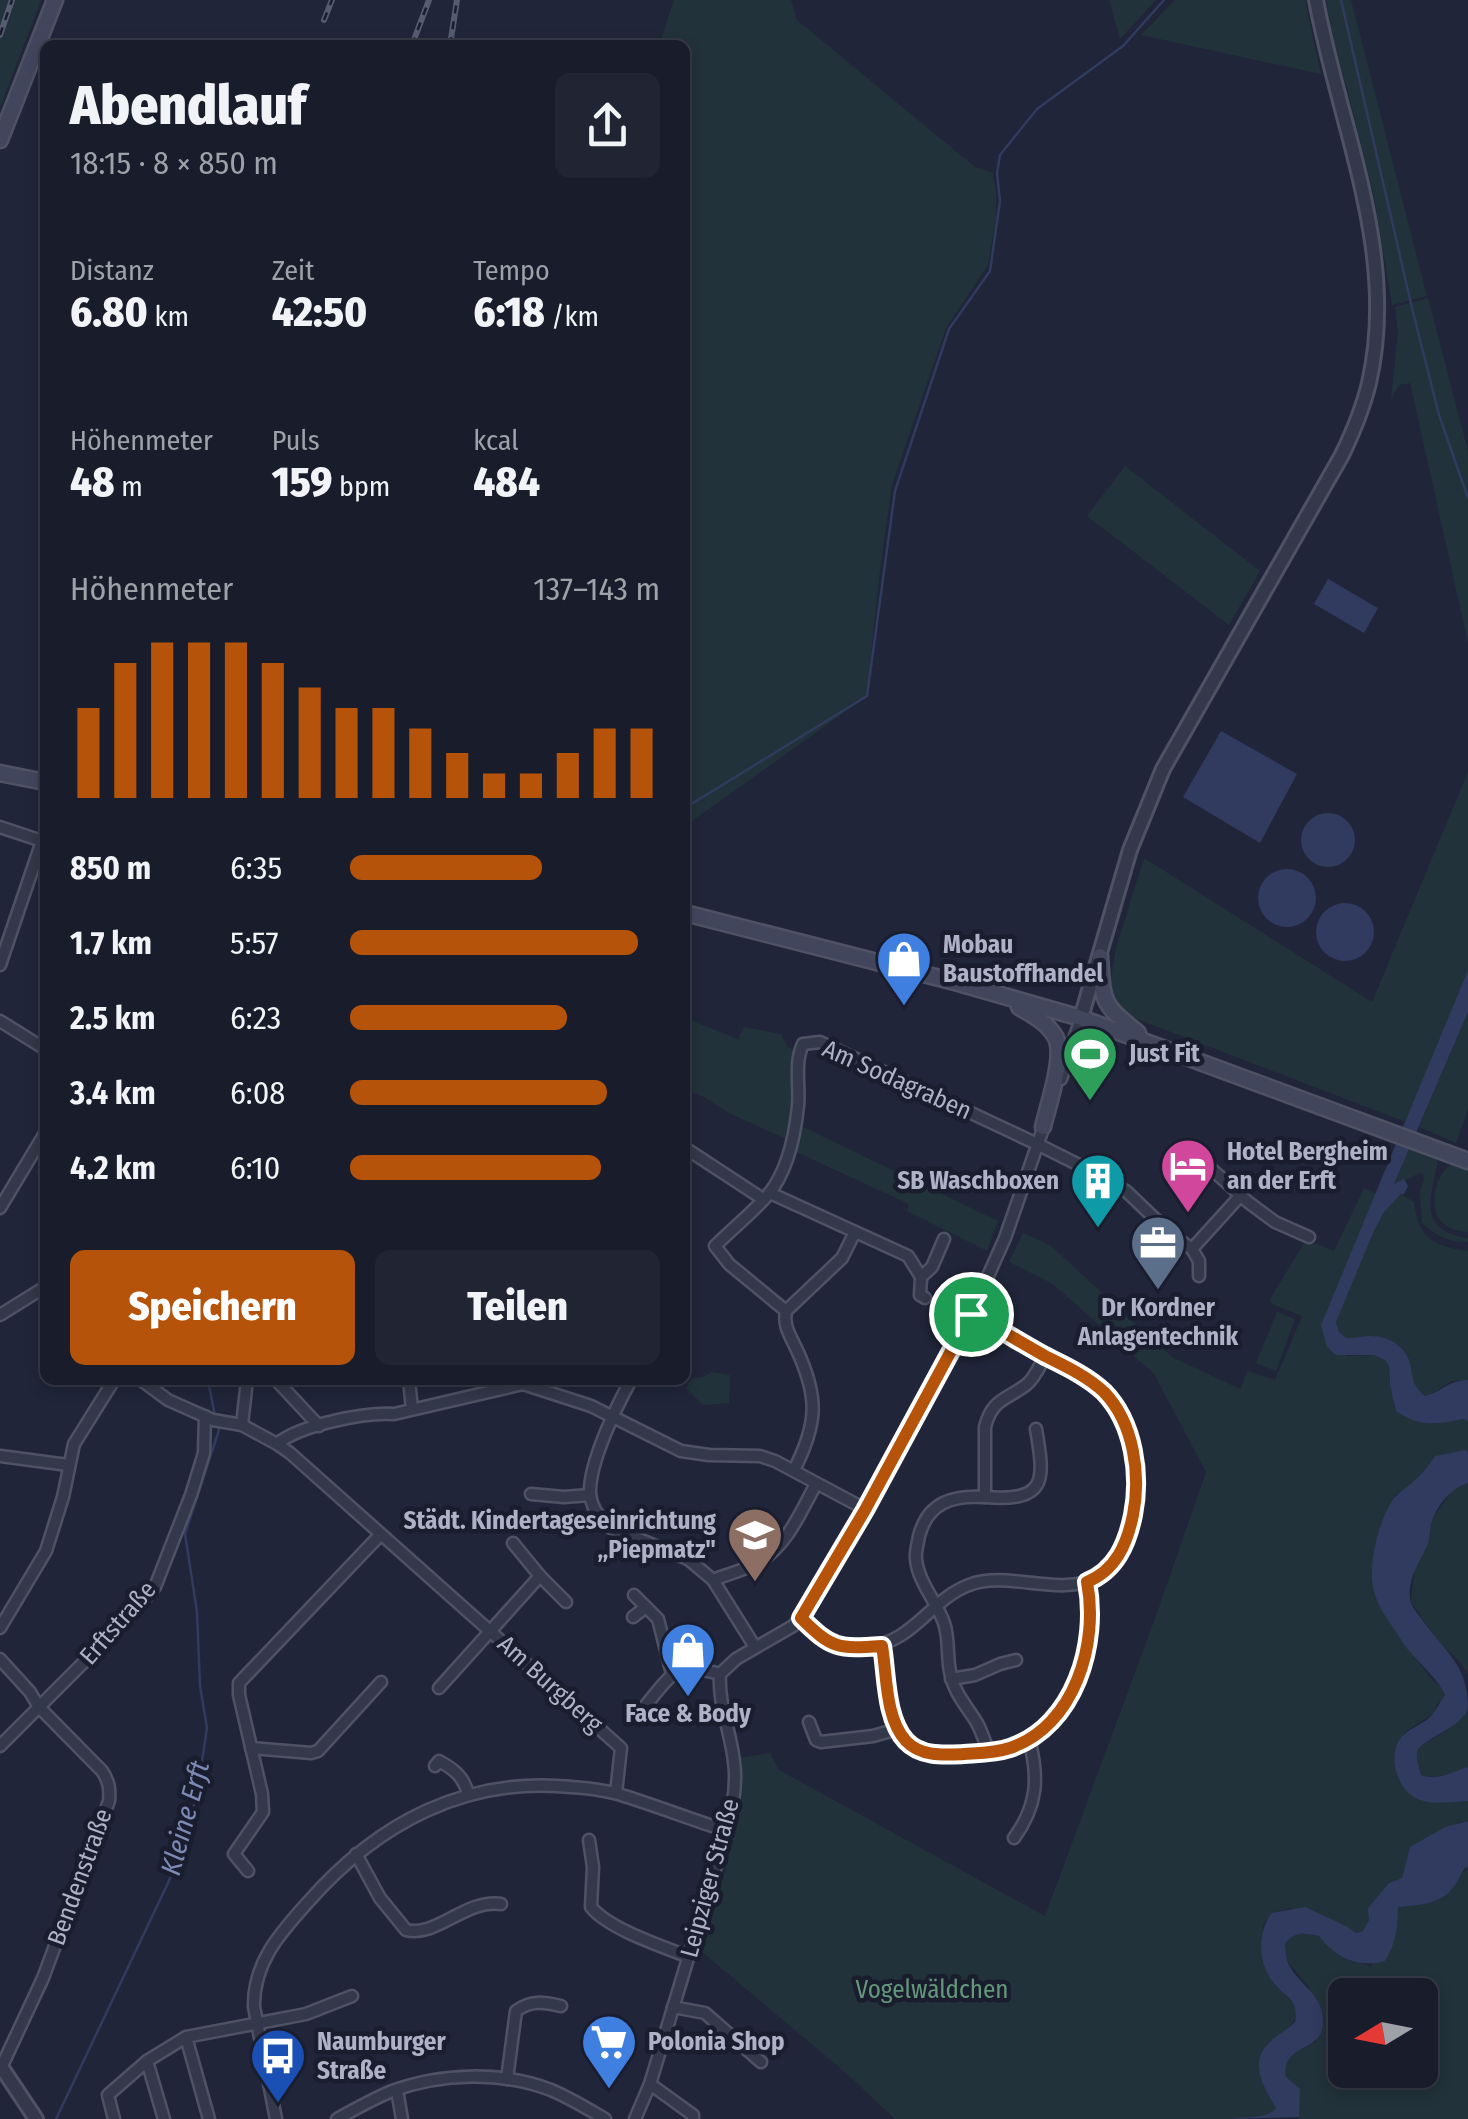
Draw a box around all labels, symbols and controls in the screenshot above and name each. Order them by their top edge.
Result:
text: Abendlauf [70,73,306,139]
button: share [555,73,660,178]
text: 18:15 · 8 × 850 m [70,144,278,182]
text: Distanz [70,254,154,287]
text: Zeit [272,254,314,287]
text: Tempo [473,254,550,287]
text: 6.80 [70,287,148,337]
text: 42:50 [272,287,367,337]
text: 6:18 [473,287,545,337]
text: km [148,300,189,333]
text: /km [545,300,599,333]
text: Höhenmeter [70,424,213,457]
text: Puls [272,424,320,457]
text: kcal [473,424,519,457]
text: 48 [70,457,115,507]
text: 159 [272,457,332,507]
text: 484 [473,457,540,507]
text: m [115,470,143,503]
text: bpm [332,470,390,503]
text: Höhenmeter [70,570,233,608]
text: 137–143 m [533,570,660,608]
text: 850 m [70,849,151,887]
text: 6:35 [230,849,282,887]
text: 1.7 km [70,924,152,962]
text: 5:57 [230,924,279,962]
shop icon: Mobau Baustoffhandel [874,929,934,1008]
place label: Mobau Baustoffhandel [943,930,1103,989]
text: 2.5 km [70,999,156,1037]
text: 6:23 [230,999,281,1037]
sports icon: Just Fit [1060,1024,1120,1103]
street label: Am Sodagraben [818,1034,976,1126]
place label: Just Fit [1128,1039,1201,1069]
text: 3.4 km [70,1074,156,1112]
text: 6:08 [230,1074,285,1112]
hotel icon: Hotel Bergheim an der Erft [1158,1136,1218,1215]
place label: Hotel Bergheim an der Erft [1227,1137,1388,1196]
text: 4.2 km [70,1149,156,1187]
text: 6:10 [230,1149,281,1187]
building icon: SB Waschboxen [1068,1151,1128,1230]
place label: SB Waschboxen [897,1166,1059,1196]
office icon: Dr Kordner Anlagentechnik [1128,1213,1188,1292]
button: Speichern [70,1250,355,1365]
button: Teilen [375,1250,660,1365]
pin [929,1272,1014,1357]
icon: arrive [944,1287,999,1342]
place label: Dr Kordner Anlagentechnik [1077,1293,1239,1352]
school or university icon: Städt. Kindertageseinrichtung „Piepmatz" [725,1505,785,1584]
place label: Städt. Kindertageseinrichtung „Piepmatz" [404,1506,717,1565]
street label: Erftstraße [74,1575,162,1671]
shop icon: Face & Body [658,1620,718,1699]
street label: Am Burgberg [491,1629,609,1739]
place label: Face & Body [625,1699,752,1729]
water label: Kleine Erft [154,1756,216,1879]
street label: Leipziger Straße [674,1795,746,1961]
street label: Bendenstraße [41,1805,119,1949]
park label: Vogelwäldchen [856,1975,1008,2005]
north arrow [1328,1978,1438,2088]
map controls [1328,1978,1438,2088]
supermarket icon: Polonia Shop [579,2012,639,2091]
bus stop icon: Naumburger Straße [248,2026,308,2105]
place label: Naumburger Straße [317,2027,446,2086]
place label: Polonia Shop [648,2027,784,2057]

